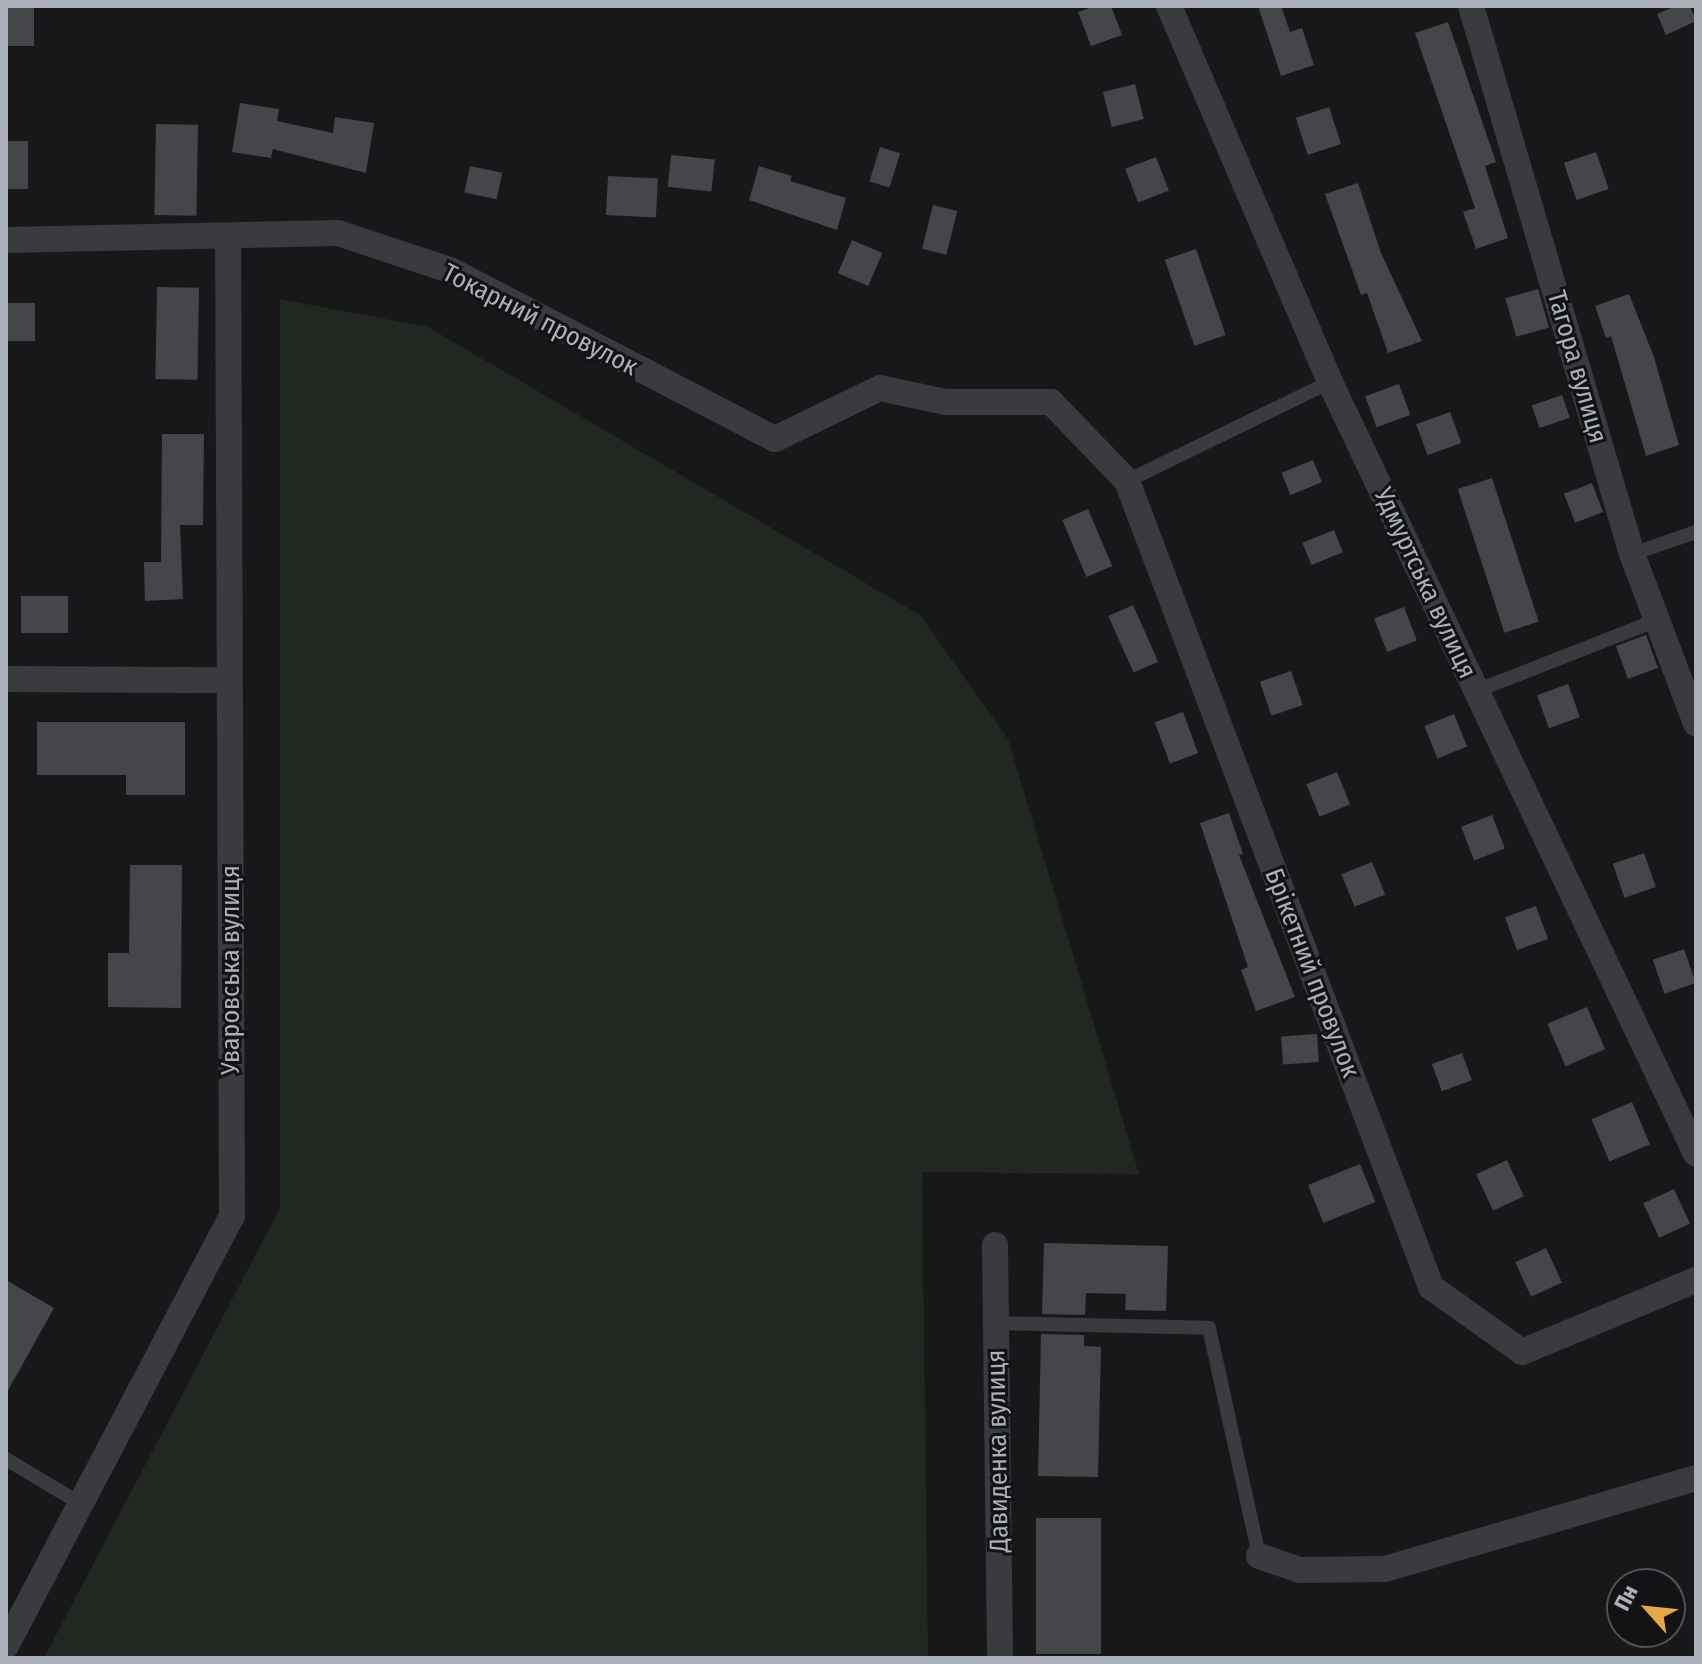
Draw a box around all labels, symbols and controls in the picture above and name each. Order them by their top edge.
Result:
street label: Токарний провулок [437,257,643,383]
street label: Тагора вулиця [1540,287,1614,447]
street label: Удмуртська вулиця [1367,483,1483,683]
street label: Брiкетний провулок [1258,864,1366,1082]
street label: Уваровська вулиця [215,865,247,1075]
street label: Давиденка вулиця [981,1349,1015,1553]
north arrow [1606,1568,1686,1648]
text: Пн [1608,1581,1644,1615]

